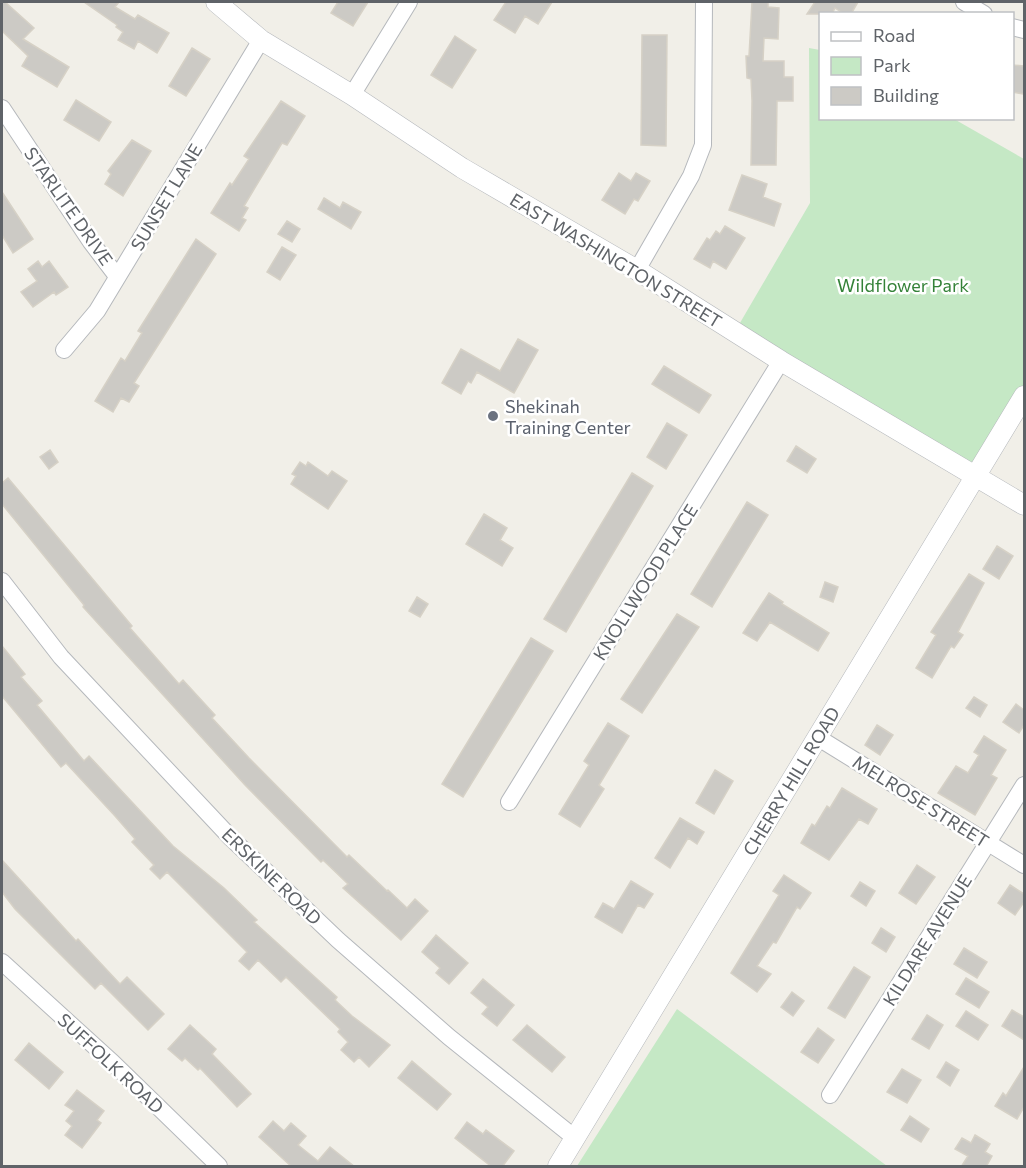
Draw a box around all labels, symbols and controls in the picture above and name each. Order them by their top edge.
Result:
legend [819,12,1014,120]
text: Road [873,24,915,46]
text: Park [873,54,911,76]
text: Building [873,84,939,106]
street label: SUNSET LANE [126,140,206,254]
street label: STARLITE DRIVE [20,143,118,269]
street label: EAST WASHINGTON STREET [506,188,726,332]
park label: Wildflower Park [837,274,969,296]
place label: Shekinah Training Center [505,395,631,438]
marker: Shekinah Training Center [486,409,500,423]
street label: KNOLLWOOD PLACE [588,500,702,664]
street label: CHERRY HILL ROAD [738,703,844,859]
street label: MELROSE STREET [849,750,993,852]
street label: ERSKINE ROAD [218,823,326,929]
street label: KILDARE AVENUE [878,870,976,1010]
street label: SUFFOLK ROAD [54,1008,168,1118]

